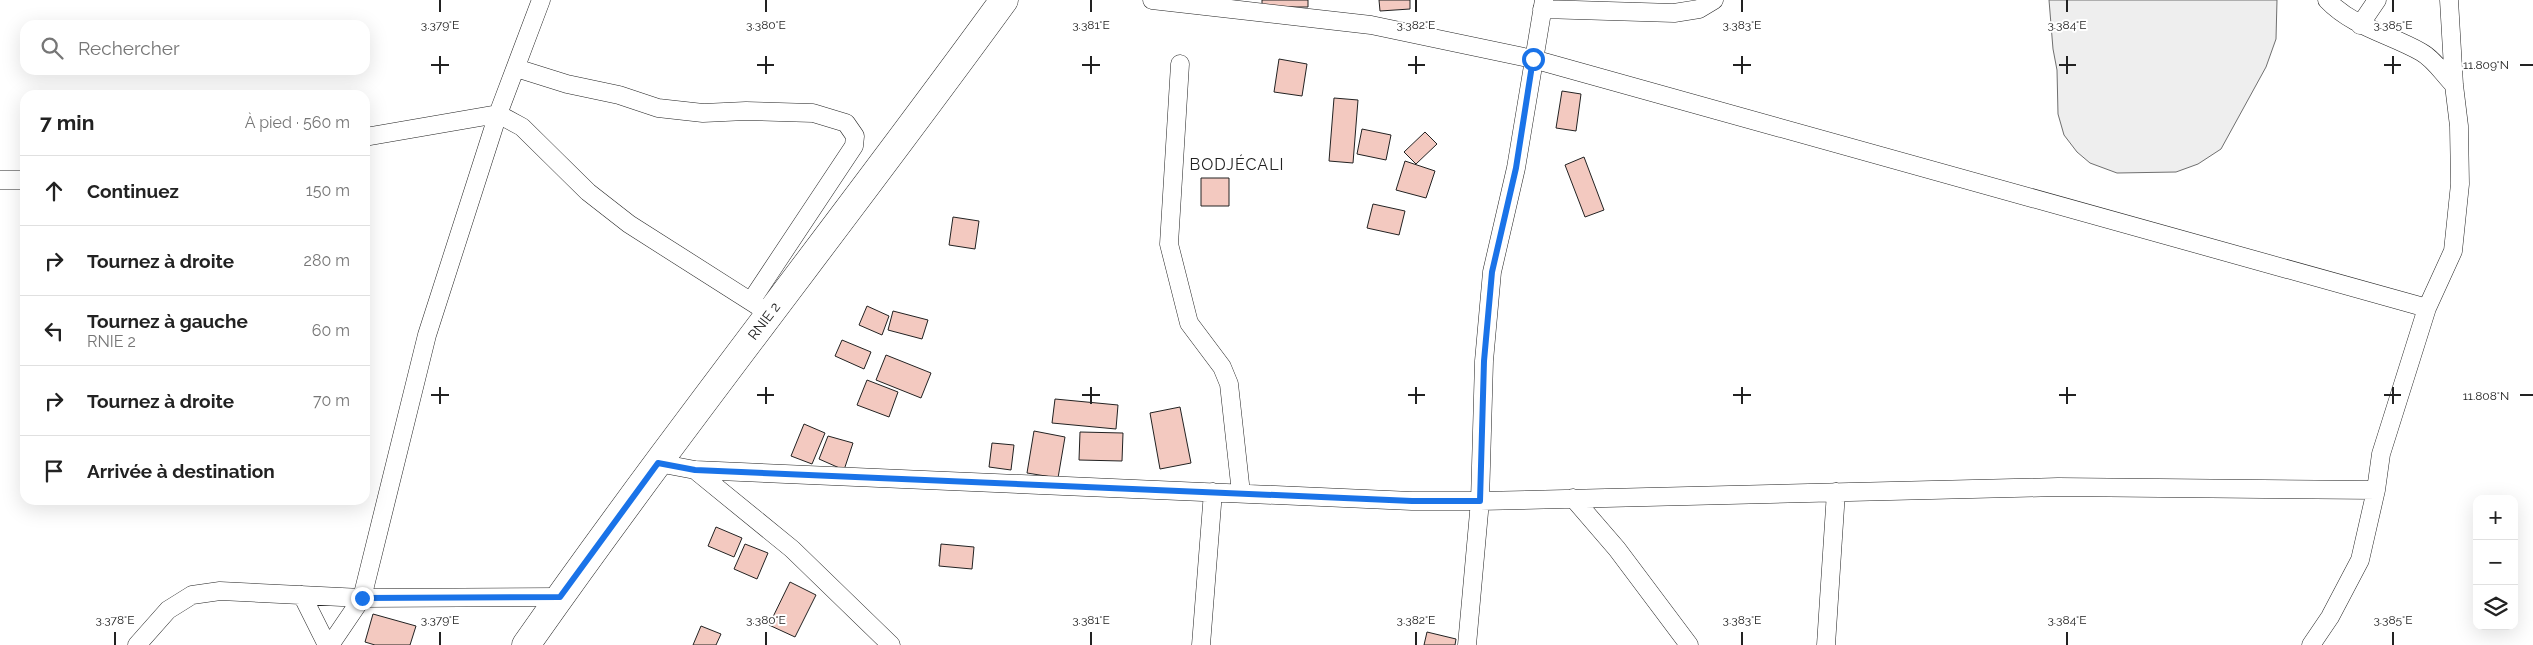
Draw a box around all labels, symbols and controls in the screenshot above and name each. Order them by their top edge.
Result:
text: 3.379°E [421,18,459,32]
text: 3.380°E [746,18,786,32]
text: 3.381°E [1072,18,1110,32]
text: 3.382°E [1397,18,1435,32]
text: 3.383°E [1723,18,1761,32]
text: 3.384°E [2047,18,2087,32]
text: 3.385°E [2373,18,2413,32]
search box [20,20,370,75]
icon: search [38,34,66,62]
text: Rechercher [78,37,180,59]
route start [1522,48,1545,71]
text: 11.809°N [2463,58,2509,72]
text: 7 min [40,110,94,135]
text: À pied · 560 m [245,113,350,132]
district label: BODJÉCALI [1190,154,1284,174]
icon: ahead [40,177,68,205]
text: Continuez [87,180,179,202]
text: 150 m [306,181,350,200]
icon: right [40,247,68,275]
text: Tournez à droite [87,250,234,272]
text: 280 m [304,251,350,270]
street label: RNIE 2 [745,299,783,343]
text: Tournez à gauche [87,310,248,332]
icon: left [40,317,68,345]
text: 60 m [312,321,350,340]
text: RNIE 2 [87,332,136,351]
icon: right [40,387,68,415]
text: 11.808°N [2463,389,2509,403]
text: Tournez à droite [87,390,234,412]
text: 70 m [313,391,350,410]
icon: arrive [40,457,68,485]
text: Arrivée à destination [87,460,275,482]
map controls [2473,495,2518,630]
button: + [2473,495,2518,540]
button: − [2473,540,2518,585]
button: layers [2473,585,2518,630]
route end [351,587,374,610]
text: 3.378°E [95,613,135,627]
text: 3.379°E [421,613,459,627]
text: 3.380°E [746,613,786,627]
text: 3.381°E [1072,613,1110,627]
text: 3.382°E [1397,613,1435,627]
text: 3.383°E [1723,613,1761,627]
text: 3.384°E [2047,613,2087,627]
text: 3.385°E [2373,613,2413,627]

